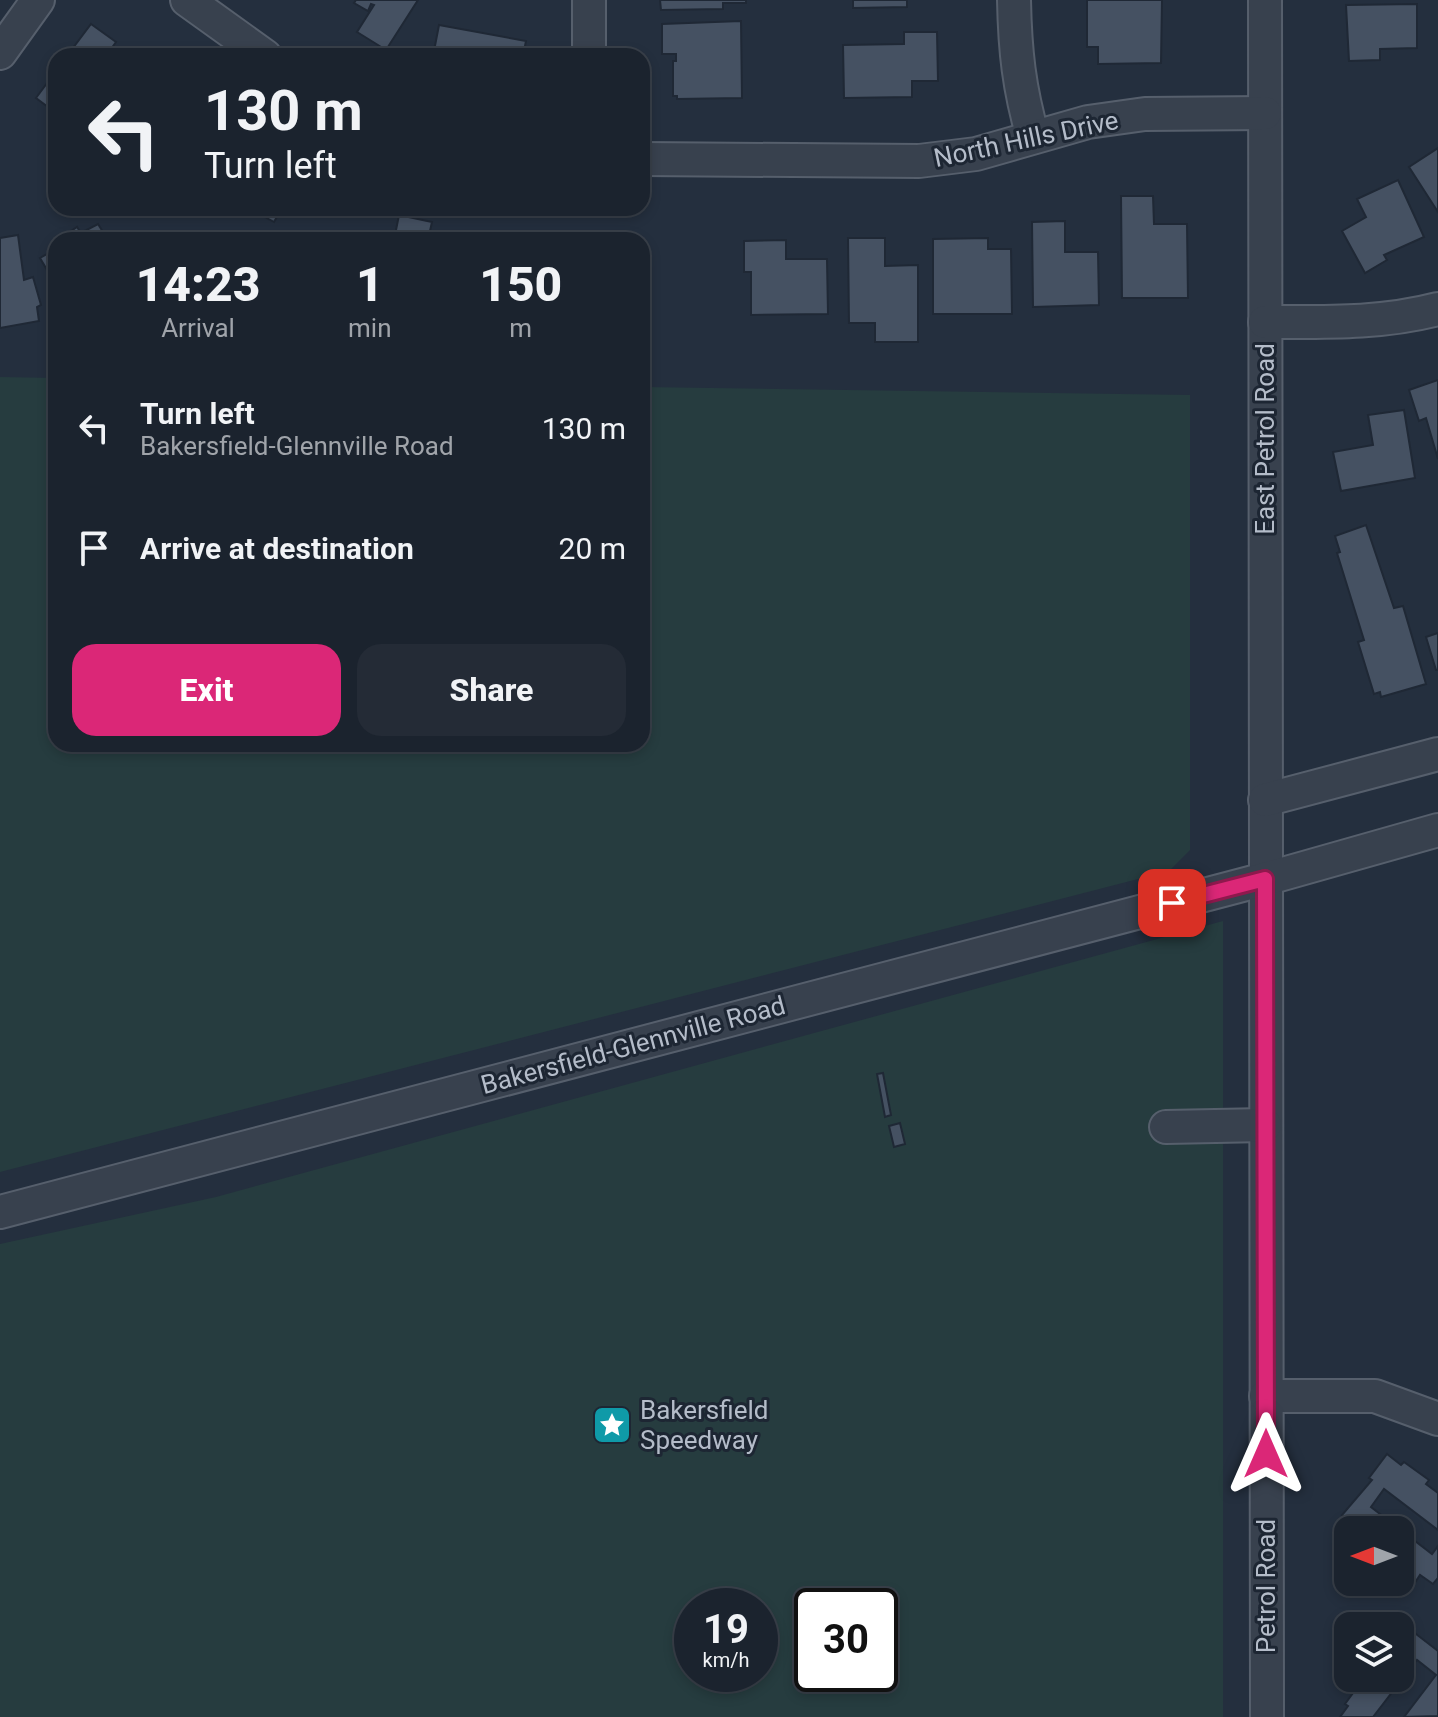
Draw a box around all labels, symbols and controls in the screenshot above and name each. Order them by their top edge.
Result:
text: 130 m [204,78,363,144]
icon: left [72,80,176,184]
street label: North Hills Drive [931,105,1121,173]
text: Turn left [204,145,337,187]
text: 14:23 [136,256,260,313]
text: 1 [356,256,384,313]
text: 150 [479,256,562,313]
text: Arrival [161,313,235,343]
text: min [348,313,392,343]
text: m [509,313,532,343]
street label: East Petrol Road [1250,343,1280,535]
text: Turn left [140,396,255,431]
icon: left [72,406,116,450]
text: 130 m [542,411,626,446]
text: Bakersfield-Glennville Road [140,431,454,461]
icon: arrive [72,526,116,570]
text: Arrive at destination [140,531,414,566]
text: 20 m [559,531,626,566]
button: Exit [72,644,341,736]
button: Share [357,644,626,736]
pin [1138,869,1206,937]
icon: arrive [1150,881,1194,925]
street label: Bakersfield-Glennville Road [478,990,788,1100]
place label: Bakersfield Speedway [640,1395,768,1455]
place icon: Bakersfield Speedway [591,1404,633,1446]
position arrow [1224,1412,1308,1496]
north arrow [1334,1516,1414,1596]
map controls [1334,1516,1414,1692]
street label: Petrol Road [1251,1519,1281,1653]
speed limit sign: 30 [794,1588,898,1692]
text: 19 [703,1606,749,1653]
button: layers [1334,1612,1414,1692]
text: km/h [703,1648,749,1672]

